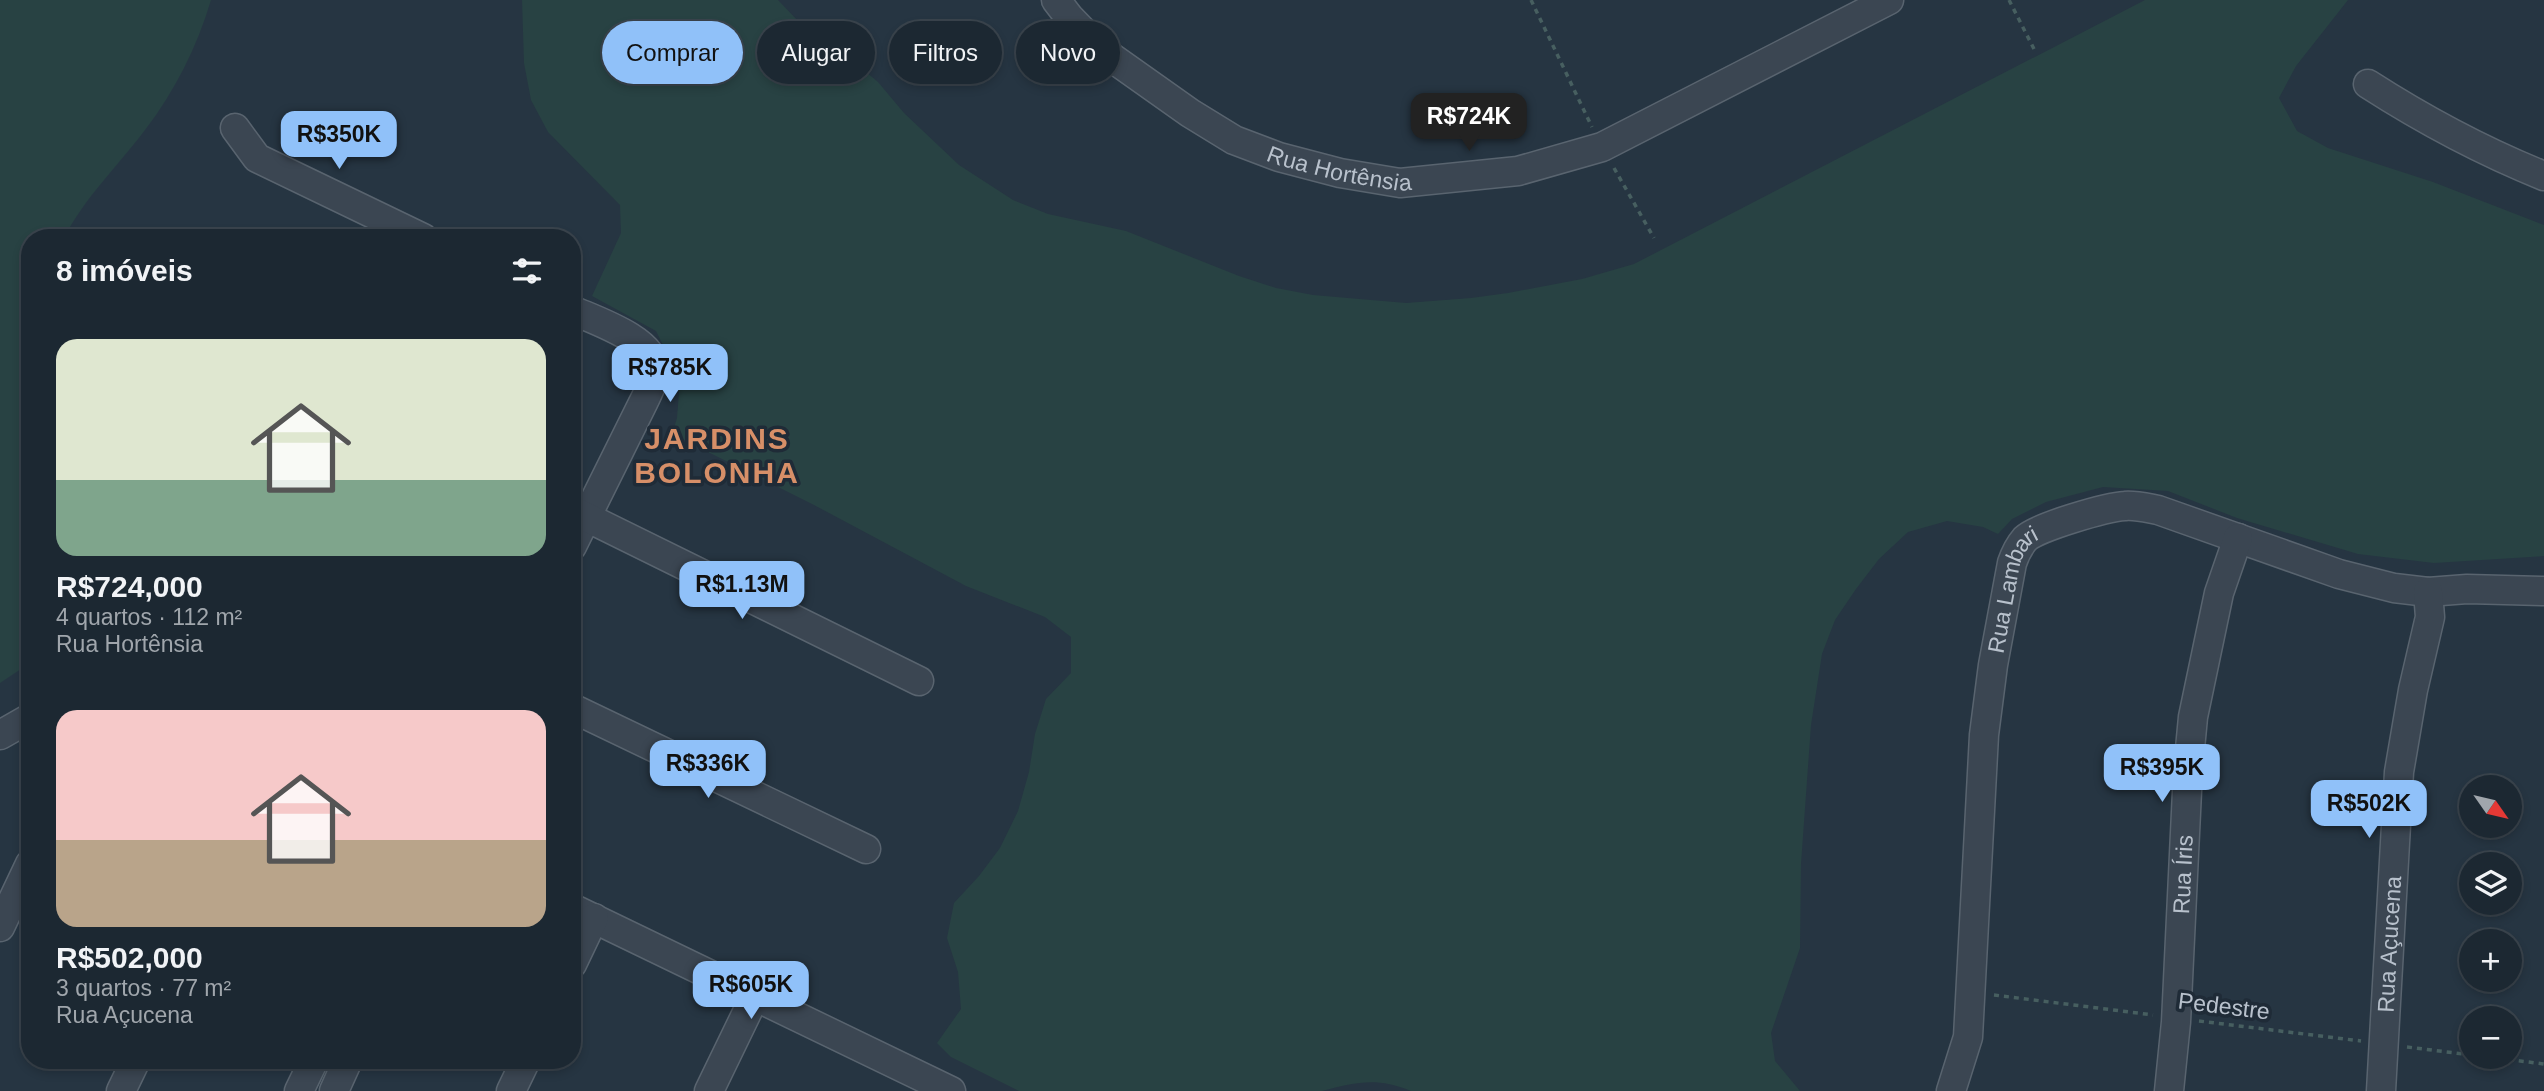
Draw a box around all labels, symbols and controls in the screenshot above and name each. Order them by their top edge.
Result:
chip: Comprar [602,21,743,84]
chip: Alugar [757,21,875,84]
chip: Filtros [889,21,1002,84]
chip: Novo [1016,21,1120,84]
pin: R$724K [1412,94,1526,153]
text: R$724K [1427,103,1511,129]
pin: R$350K [282,111,396,171]
text: R$350K [297,121,381,147]
street label: Rua Hortênsia [1263,141,1413,196]
icon: filters [508,252,546,290]
text: 8 imóveis [56,254,193,287]
pin: R$785K [613,344,727,404]
text: R$785K [628,354,712,380]
icon: home [238,385,364,511]
district label: JARDINS BOLONHA [634,422,800,489]
street label: Rua Lambari [1983,521,2042,655]
pin: R$1.13M [677,562,807,621]
text: R$724,000 [56,570,203,603]
text: R$1.13M [695,571,789,597]
text: 4 quartos · 112 m² [56,604,242,630]
text: Rua Hortênsia [56,631,203,657]
pin: R$336K [651,740,765,800]
pin: R$395K [2105,744,2219,804]
text: R$336K [666,750,750,776]
text: R$395K [2120,754,2204,780]
icon: home [238,756,364,882]
north arrow [2459,775,2522,838]
map controls [2459,775,2522,1069]
pin: R$502K [2312,780,2426,840]
text: R$502K [2327,790,2411,816]
street label: Rua Íris [2168,834,2198,915]
button: layers [2459,852,2522,915]
street label: Rua Açucena [2372,875,2406,1013]
button: + [2459,929,2522,992]
text: R$502,000 [56,941,203,974]
pin: R$605K [694,962,808,1021]
text: R$605K [709,971,793,997]
text: 3 quartos · 77 m² [56,975,231,1001]
street label: Pedestre [2177,987,2271,1025]
text: Rua Açucena [56,1002,193,1028]
button: − [2459,1006,2522,1069]

